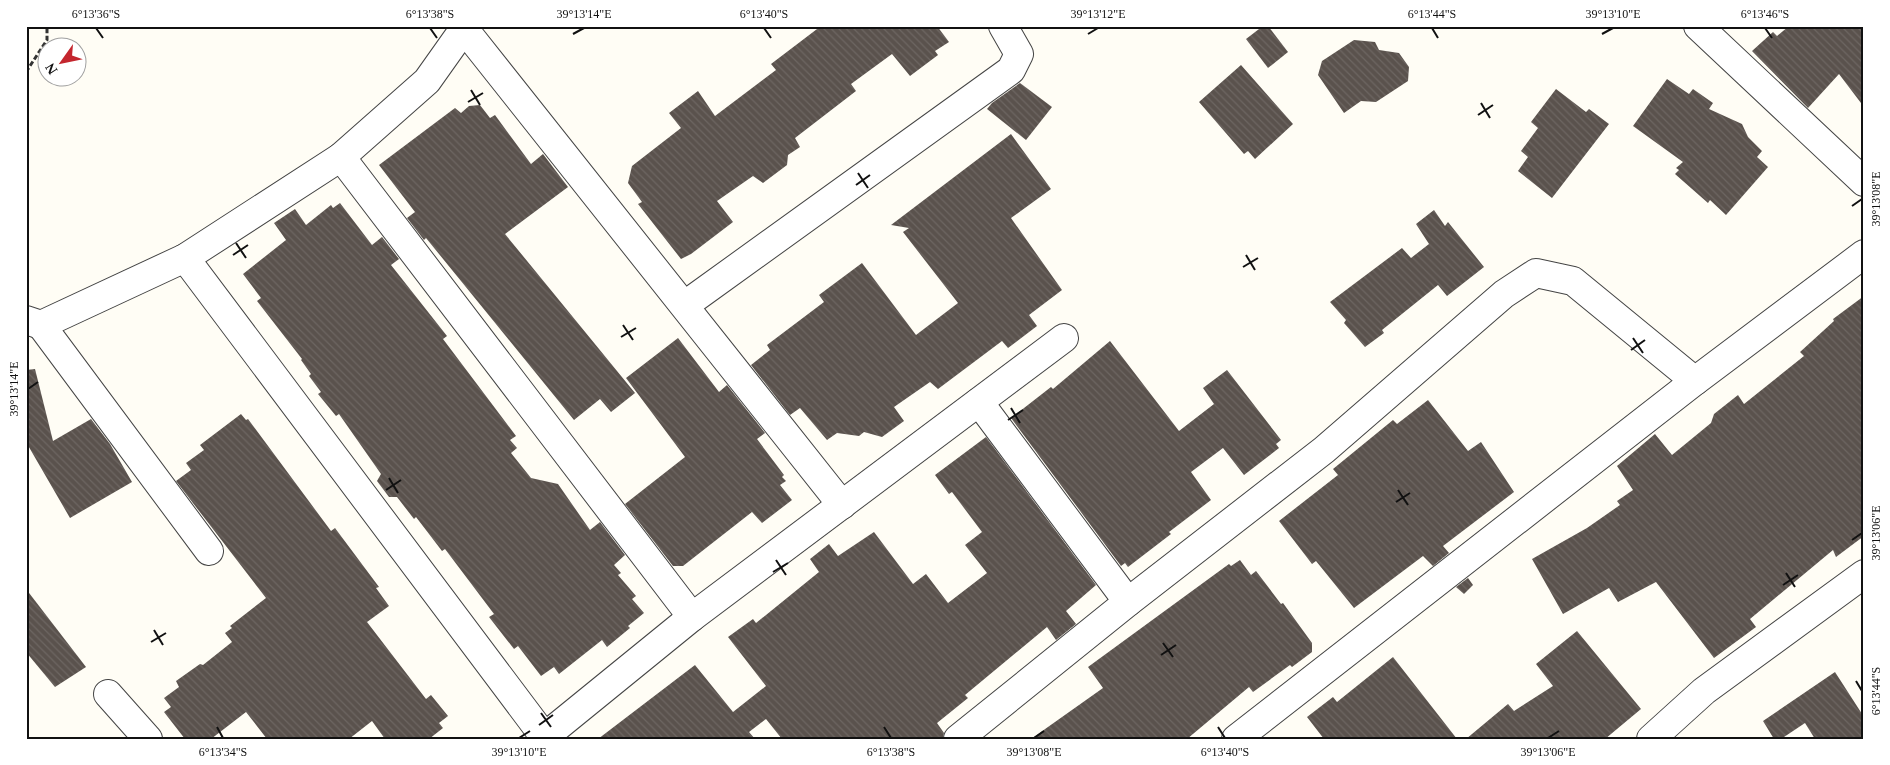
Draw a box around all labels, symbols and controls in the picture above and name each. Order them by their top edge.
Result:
text: 6°13'36"S [72,7,120,21]
text: 6°13'38"S [406,7,454,21]
text: 39°13'14"E [556,7,612,21]
text: 6°13'40"S [740,7,788,21]
text: 39°13'12"E [1070,7,1126,21]
text: 6°13'44"S [1408,7,1456,21]
text: 39°13'10"E [1585,7,1641,21]
text: 6°13'46"S [1741,7,1789,21]
north arrow [38,38,88,88]
text: N [42,60,61,77]
text: 39°13'08"E [1869,171,1883,227]
text: 39°13'14"E [7,361,21,417]
text: 39°13'06"E [1869,505,1883,561]
text: 6°13'44"S [1869,667,1883,715]
text: 6°13'34"S [199,745,247,759]
text: 39°13'10"E [491,745,547,759]
text: 6°13'38"S [867,745,915,759]
text: 39°13'08"E [1006,745,1062,759]
text: 6°13'40"S [1201,745,1249,759]
text: 39°13'06"E [1520,745,1576,759]

